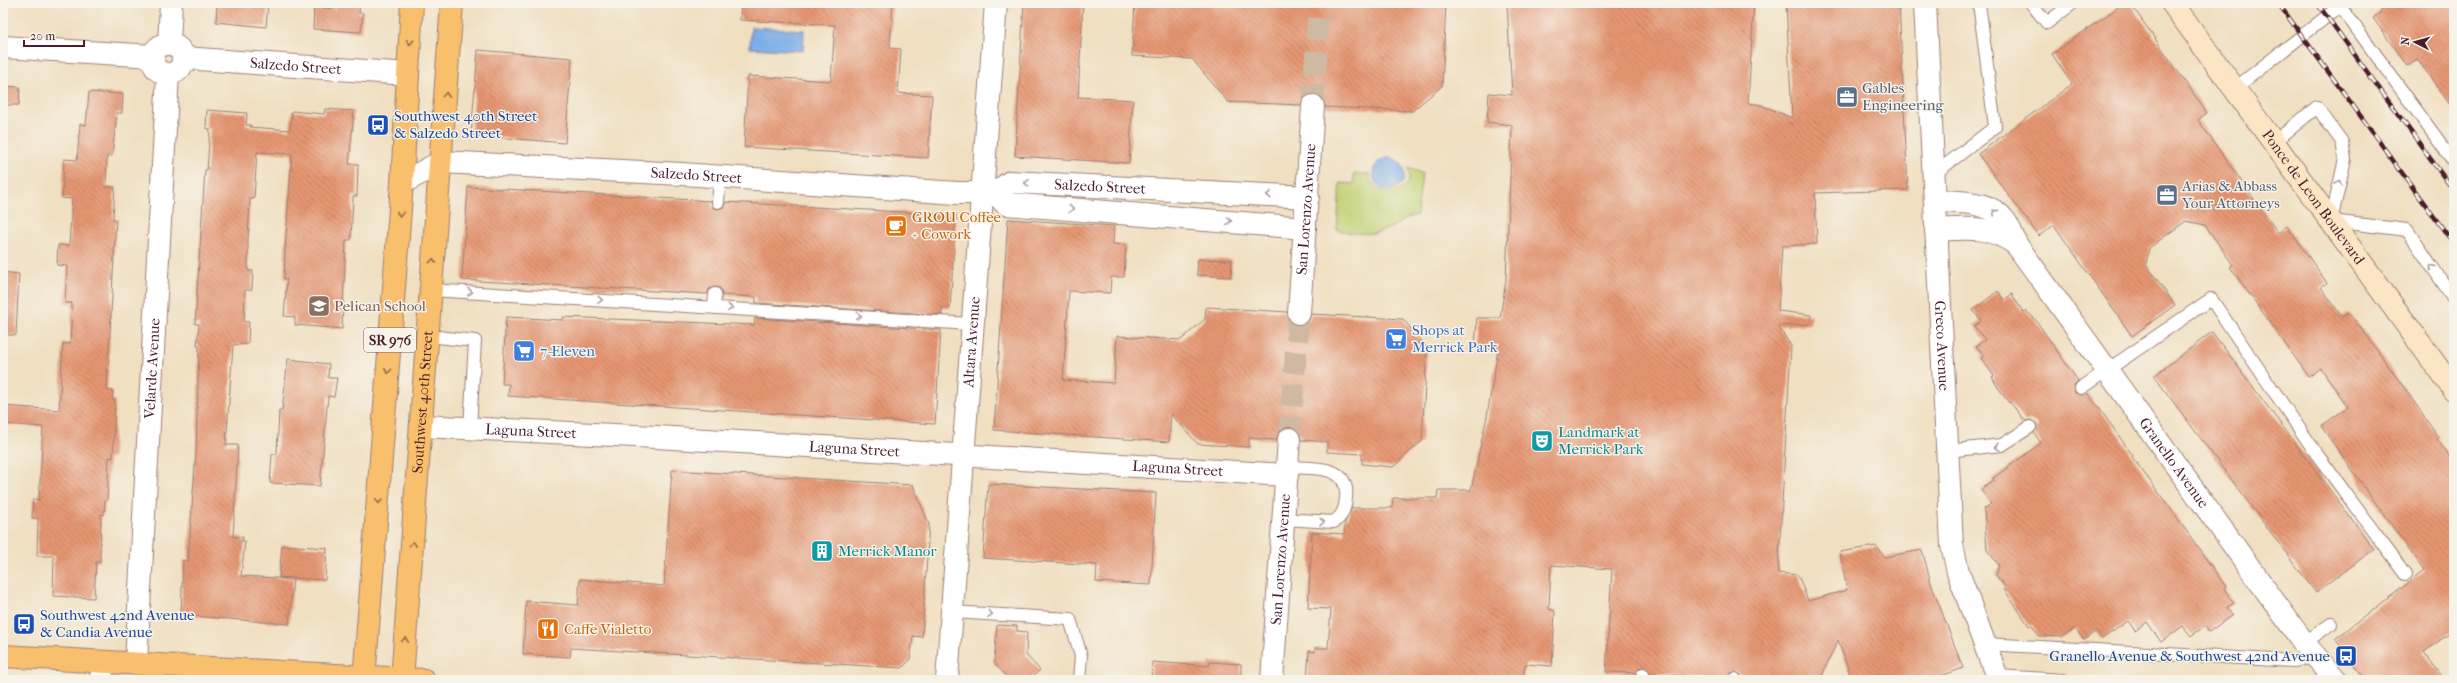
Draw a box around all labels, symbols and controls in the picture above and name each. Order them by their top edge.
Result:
scale bar [24,22,84,48]
north arrow [2395,22,2435,62]
text: 20 m [30,29,55,43]
text: N [2399,36,2413,46]
one-way arrow [406,39,414,45]
street label: Salzedo Street [249,54,343,78]
place label: Gables Engineering [1862,79,1944,114]
office icon: Gables Engineering [1834,84,1860,110]
one-way arrow [441,92,450,98]
place label: Southwest 40th Street & Salzedo Street [394,107,538,142]
bus stop icon: Southwest 40th Street & Salzedo Street [365,112,391,138]
street label: Ponce de Leon Boulevard [2258,126,2369,269]
street label: San Lorenzo Avenue [1293,142,1319,276]
street label: Salzedo Street [650,163,743,187]
street label: Salzedo Street [1054,175,1147,198]
place label: Arias & Abbass Your Attorneys [2181,177,2280,212]
one-way arrow [1024,179,1030,187]
one-way arrow [2335,180,2343,186]
office icon: Arias & Abbass Your Attorneys [2154,182,2180,208]
one-way arrow [1266,191,1272,200]
one-way arrow [1068,204,1074,213]
place label: GROU Coffee + Cowork [912,208,1002,243]
one-way arrow [1992,210,2000,217]
one-way arrow [395,211,404,217]
cafe icon: GROU Coffee + Cowork [883,213,909,239]
one-way arrow [1226,217,1232,226]
one-way arrow [429,258,438,264]
one-way arrow [2430,264,2437,271]
one-way arrow [467,288,473,296]
school or university icon: Pelican School [306,293,332,319]
street label: Altara Avenue [959,295,984,389]
one-way arrow [597,296,603,305]
place label: Pelican School [334,297,426,315]
street label: Greco Avenue [1931,300,1953,392]
one-way arrow [727,304,733,313]
one-way arrow [856,312,862,321]
street label: Velarde Avenue [140,317,164,420]
place label: Shops at Merrick Park [1412,321,1498,356]
supermarket icon: Shops at Merrick Park [1383,326,1409,352]
road number: SR 976 [364,328,416,352]
street label: Southwest 40th Street [408,329,437,474]
supermarket icon: 7-Eleven [511,338,537,364]
place label: 7-Eleven [540,342,595,360]
one-way arrow [384,368,393,374]
street label: Granello Avenue [2135,414,2213,512]
street label: Laguna Street [485,420,578,442]
place label: Landmark at Merrick Park [1558,423,1644,458]
theatre icon: Landmark at Merrick Park [1529,428,1555,454]
street label: Laguna Street [808,437,901,461]
one-way arrow [1993,442,2000,450]
street label: Laguna Street [1132,457,1225,480]
street label: San Lorenzo Avenue [1267,492,1294,626]
one-way arrow [374,498,383,504]
one-way arrow [1319,517,1325,526]
building icon: Merrick Manor [809,538,835,564]
one-way arrow [408,541,417,547]
place label: Merrick Manor [838,542,937,560]
place label: Southwest 42nd Avenue & Candia Avenue [40,606,195,641]
one-way arrow [987,610,993,619]
bus stop icon: Southwest 42nd Avenue & Candia Avenue [11,611,37,637]
restaurant icon: Caffe Vialetto [535,616,561,642]
place label: Caffe Vialetto [564,620,652,638]
one-way arrow [401,637,410,643]
bus stop icon: Granello Avenue & Southwest 42nd Avenue [2333,643,2359,669]
place label: Granello Avenue & Southwest 42nd Avenue [2049,647,2331,665]

